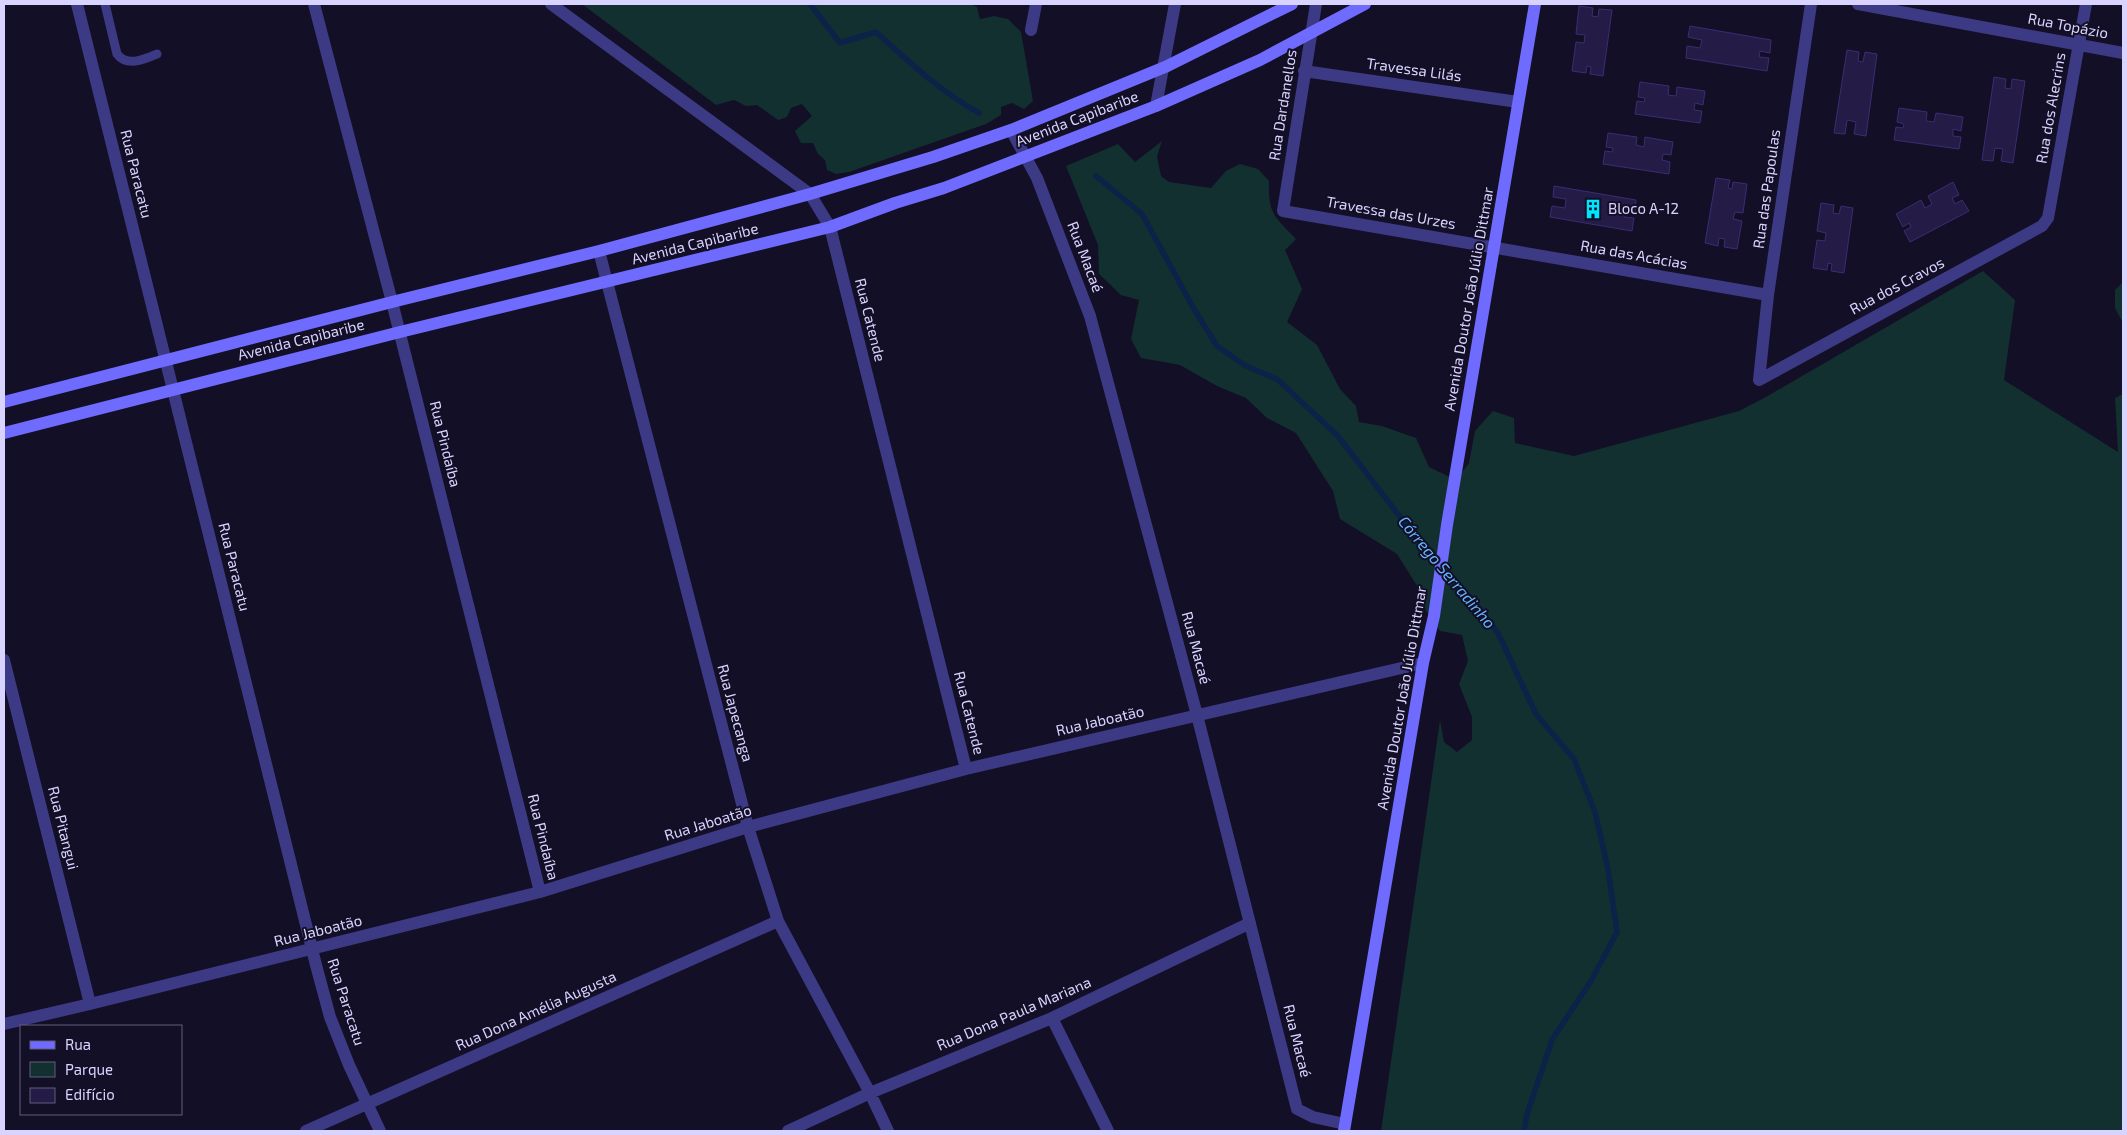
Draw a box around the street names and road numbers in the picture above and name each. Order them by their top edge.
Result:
street label: Rua Topázio [2027,8,2110,42]
street label: Rua Dardanellos [1264,48,1300,162]
street label: Rua dos Alecrins [2031,51,2069,165]
street label: Travessa Lilás [1365,53,1463,85]
street label: Avenida Capibaribe [1013,86,1140,150]
street label: Rua Paracatu [117,128,157,220]
street label: Rua das Papoulas [1749,128,1783,250]
street label: Avenida Doutor João Júlio Dittmar [1439,185,1497,412]
street label: Travessa das Urzes [1325,192,1457,232]
street label: Avenida Capibaribe [630,219,760,267]
street label: Rua Macaé [1064,219,1108,295]
street label: Rua das Acácias [1579,236,1689,272]
street label: Rua dos Cravos [1846,253,1947,318]
street label: Rua Catende [852,276,890,363]
street label: Avenida Capibaribe [236,315,366,363]
street label: Rua Pindaíba [427,399,465,489]
street label: Rua Paracatu [215,521,255,613]
street label: Avenida Doutor João Júlio Dittmar [1372,584,1430,811]
street label: Rua Macaé [1179,609,1215,686]
street label: Rua Japecanga [714,662,758,763]
street label: Rua Catende [951,669,989,756]
street label: Rua Jaboatão [1054,701,1146,739]
street label: Rua Pitangui [45,784,83,871]
street label: Rua Pindaíba [525,792,563,882]
street label: Rua Jaboatão [662,800,753,844]
street label: Rua Jaboatão [272,910,364,950]
street label: Rua Paracatu [324,956,369,1048]
street label: Rua Dona Amélia Augusta [452,966,619,1054]
street label: Rua Dona Paula Mariana [934,972,1094,1054]
street label: Rua Macaé [1280,1002,1316,1079]

